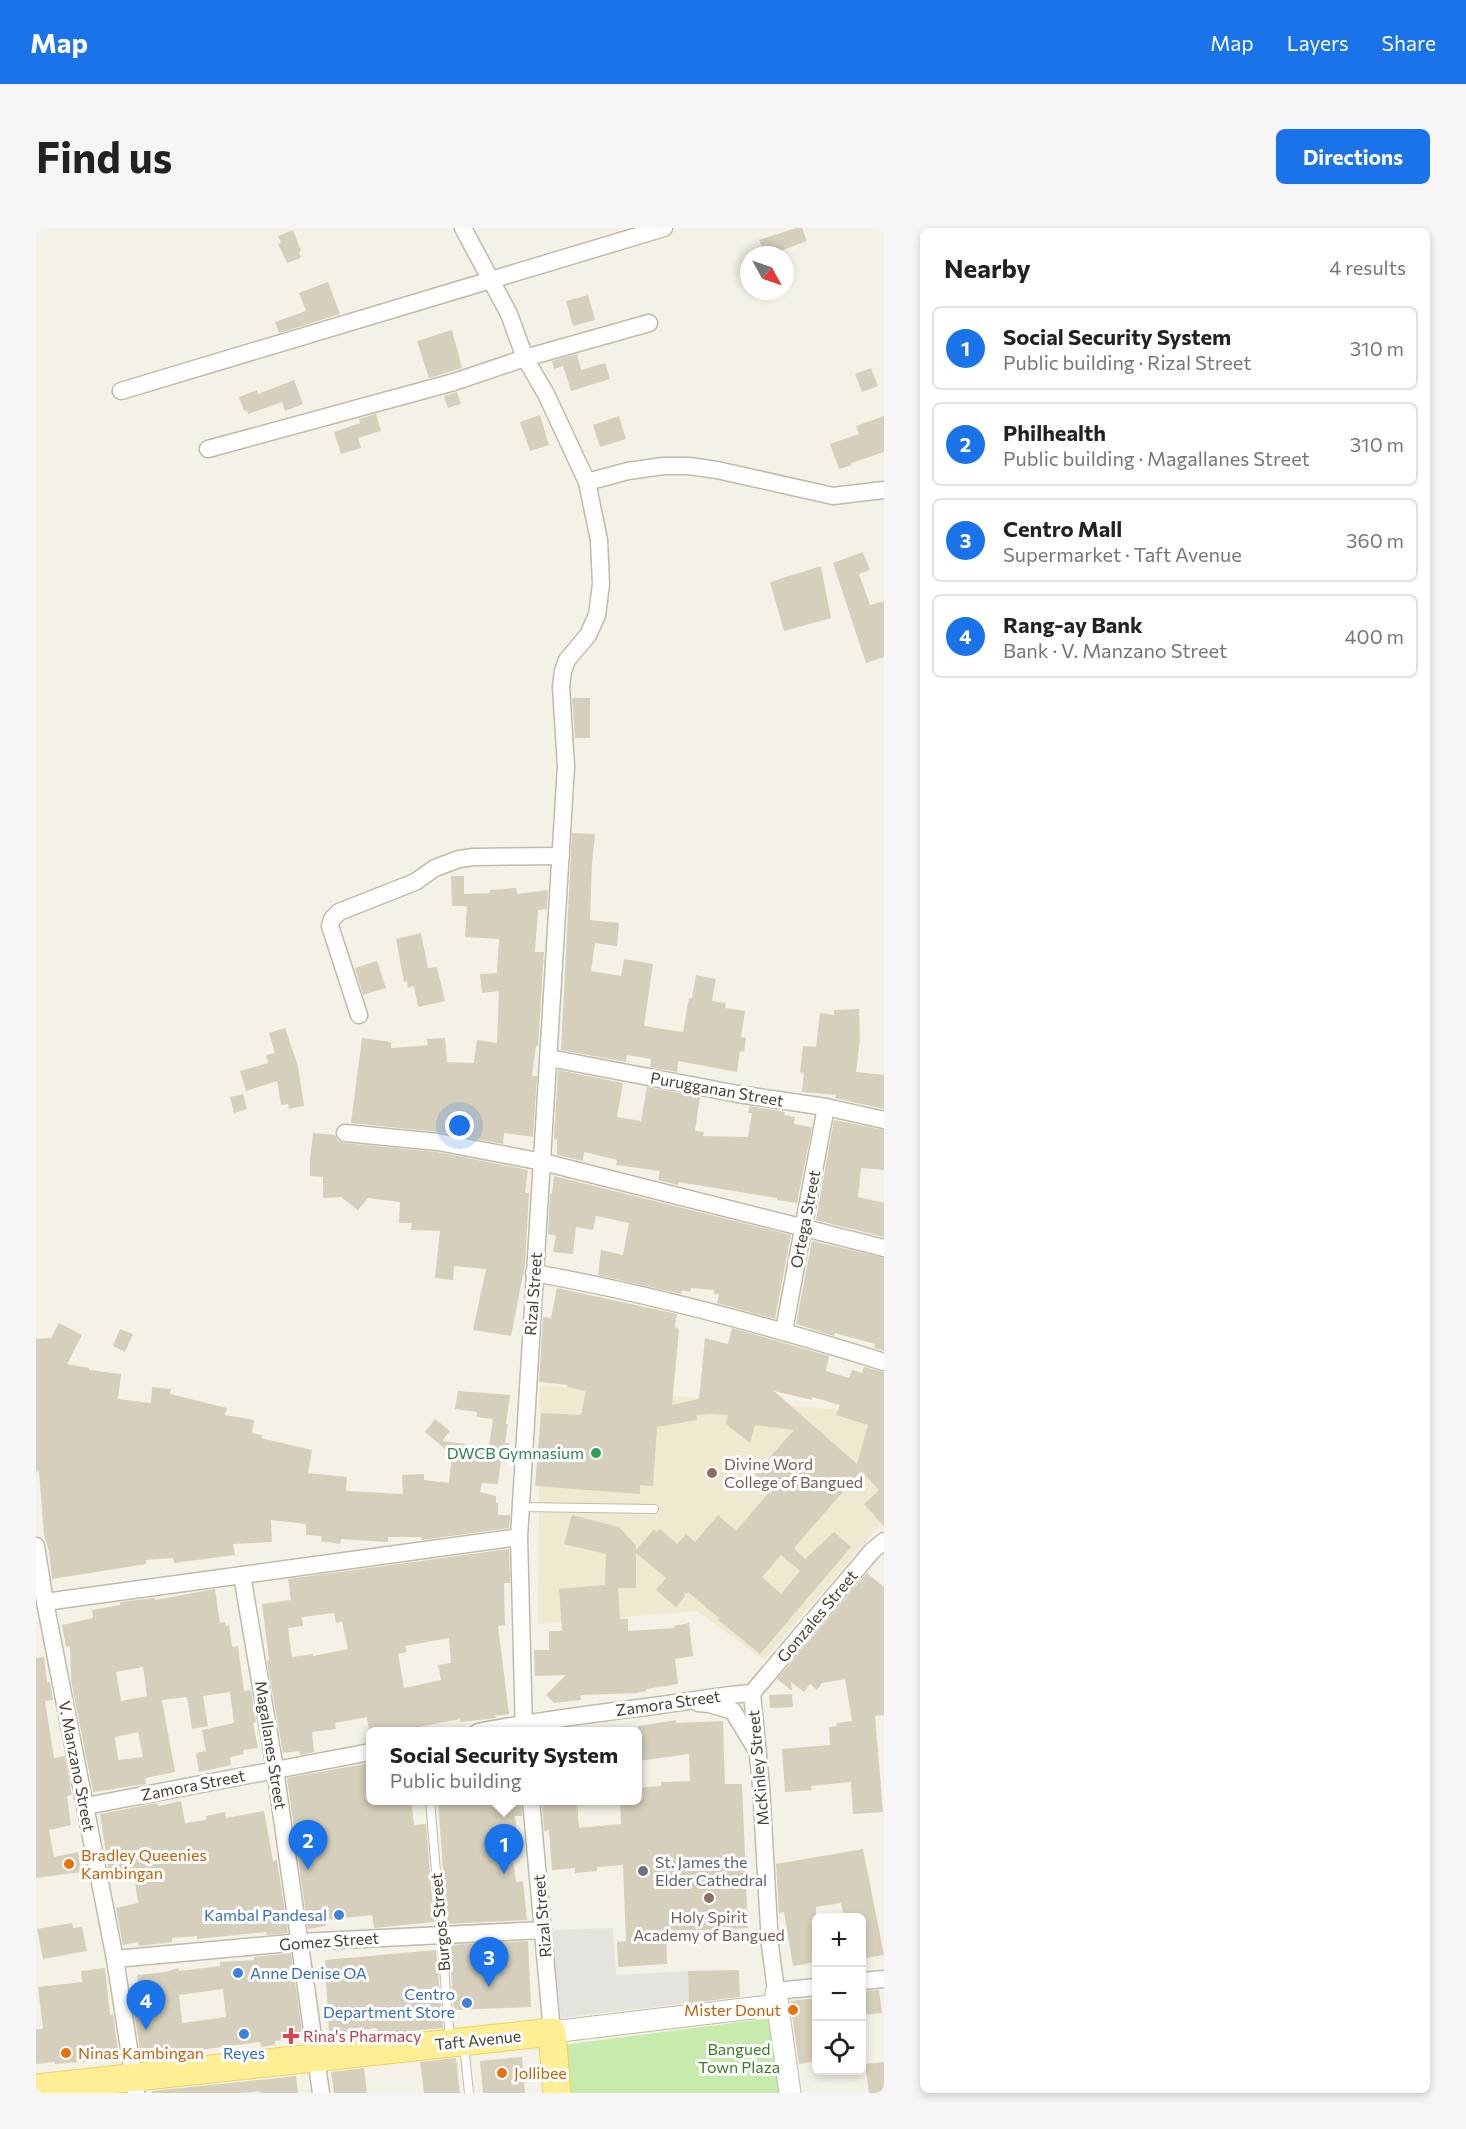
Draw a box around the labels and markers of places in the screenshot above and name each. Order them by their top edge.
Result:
place label: DWCB Gymnasium [447,1443,584,1462]
marker: DWCB Gymnasium [589,1446,603,1460]
place label: Divine Word College of Bangued [724,1454,863,1491]
marker: Divine Word College of Bangued [705,1466,719,1480]
pin: 2 [288,1820,328,1870]
pin: 1 [484,1824,524,1874]
place label: Bradley Queenies Kambingan [81,1845,207,1882]
place label: St. James the Elder Cathedral [655,1852,767,1889]
marker: Bradley Queenies Kambingan [62,1857,76,1871]
marker: St. James the Elder Cathedral [636,1864,650,1878]
marker: Holy Spirit Academy of Bangued [702,1891,716,1905]
place label: Kambal Pandesal [204,1905,327,1924]
place label: Holy Spirit Academy of Bangued [633,1907,785,1944]
marker: Kambal Pandesal [332,1908,346,1922]
pin: 3 [470,1938,508,1987]
place label: Anne Denise OA [250,1963,367,1982]
marker: Anne Denise OA [231,1966,245,1980]
pin: 4 [126,1980,166,2030]
place label: Centro Department Store [323,1984,455,2021]
marker: Centro Department Store [460,1996,474,2010]
place label: Mister Donut [684,2000,781,2019]
marker: Mister Donut [786,2003,800,2017]
place label: Rina's Pharmacy [303,2026,421,2045]
marker: Reyes [237,2027,251,2041]
marker: Rina's Pharmacy [284,2029,298,2043]
place label: Ninas Kambingan [78,2043,204,2062]
place label: Reyes [223,2043,265,2062]
marker: Ninas Kambingan [59,2046,73,2060]
place label: Jollibee [514,2063,567,2082]
marker: Jollibee [495,2066,509,2080]

